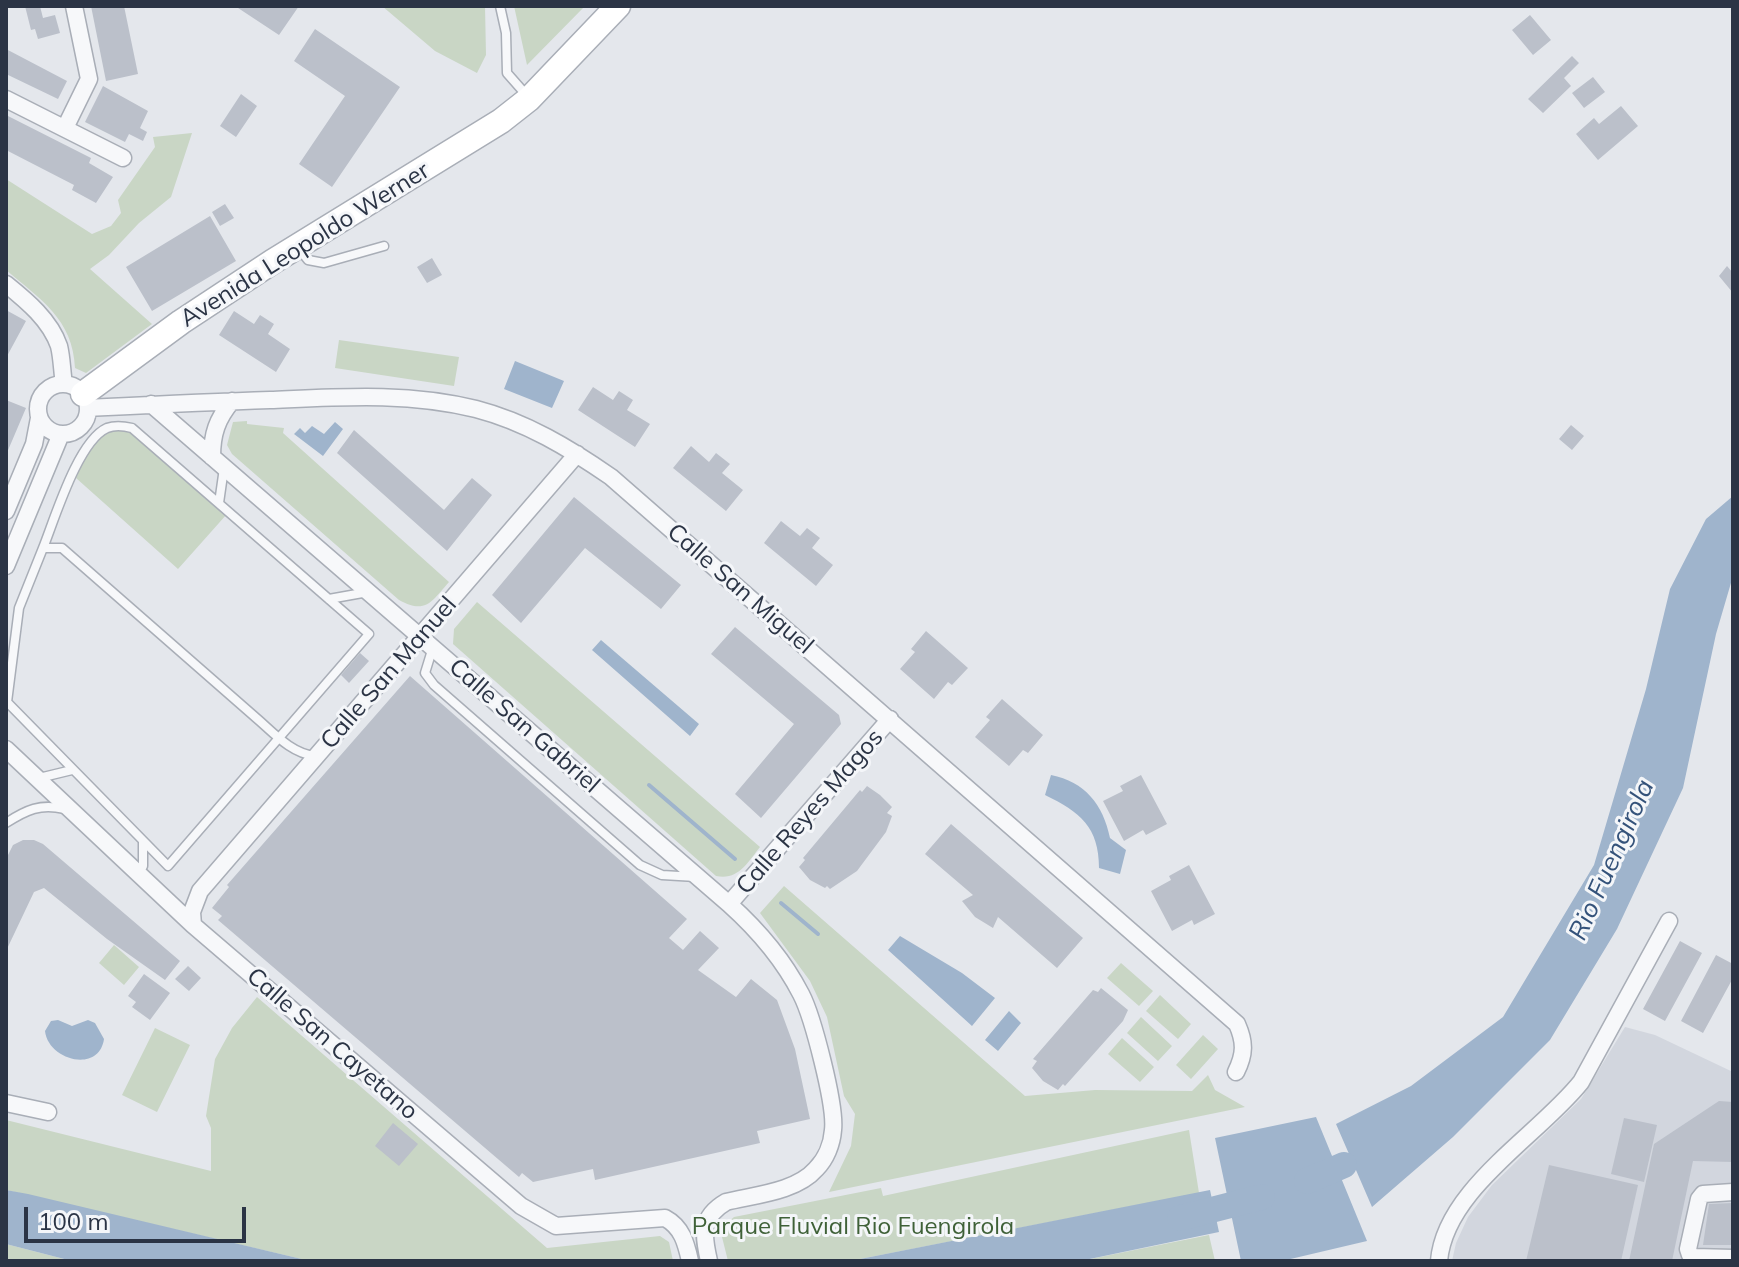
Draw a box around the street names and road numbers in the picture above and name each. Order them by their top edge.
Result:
street label: Avenida Leopoldo Werner [175,156,435,334]
street label: Calle San Miguel [661,518,819,660]
street label: Calle San Manuel [315,591,463,755]
street label: Calle San Gabriel [443,653,605,799]
street label: Calle Reyes Magos [730,724,890,900]
street label: Calle San Cayetano [241,962,423,1126]

